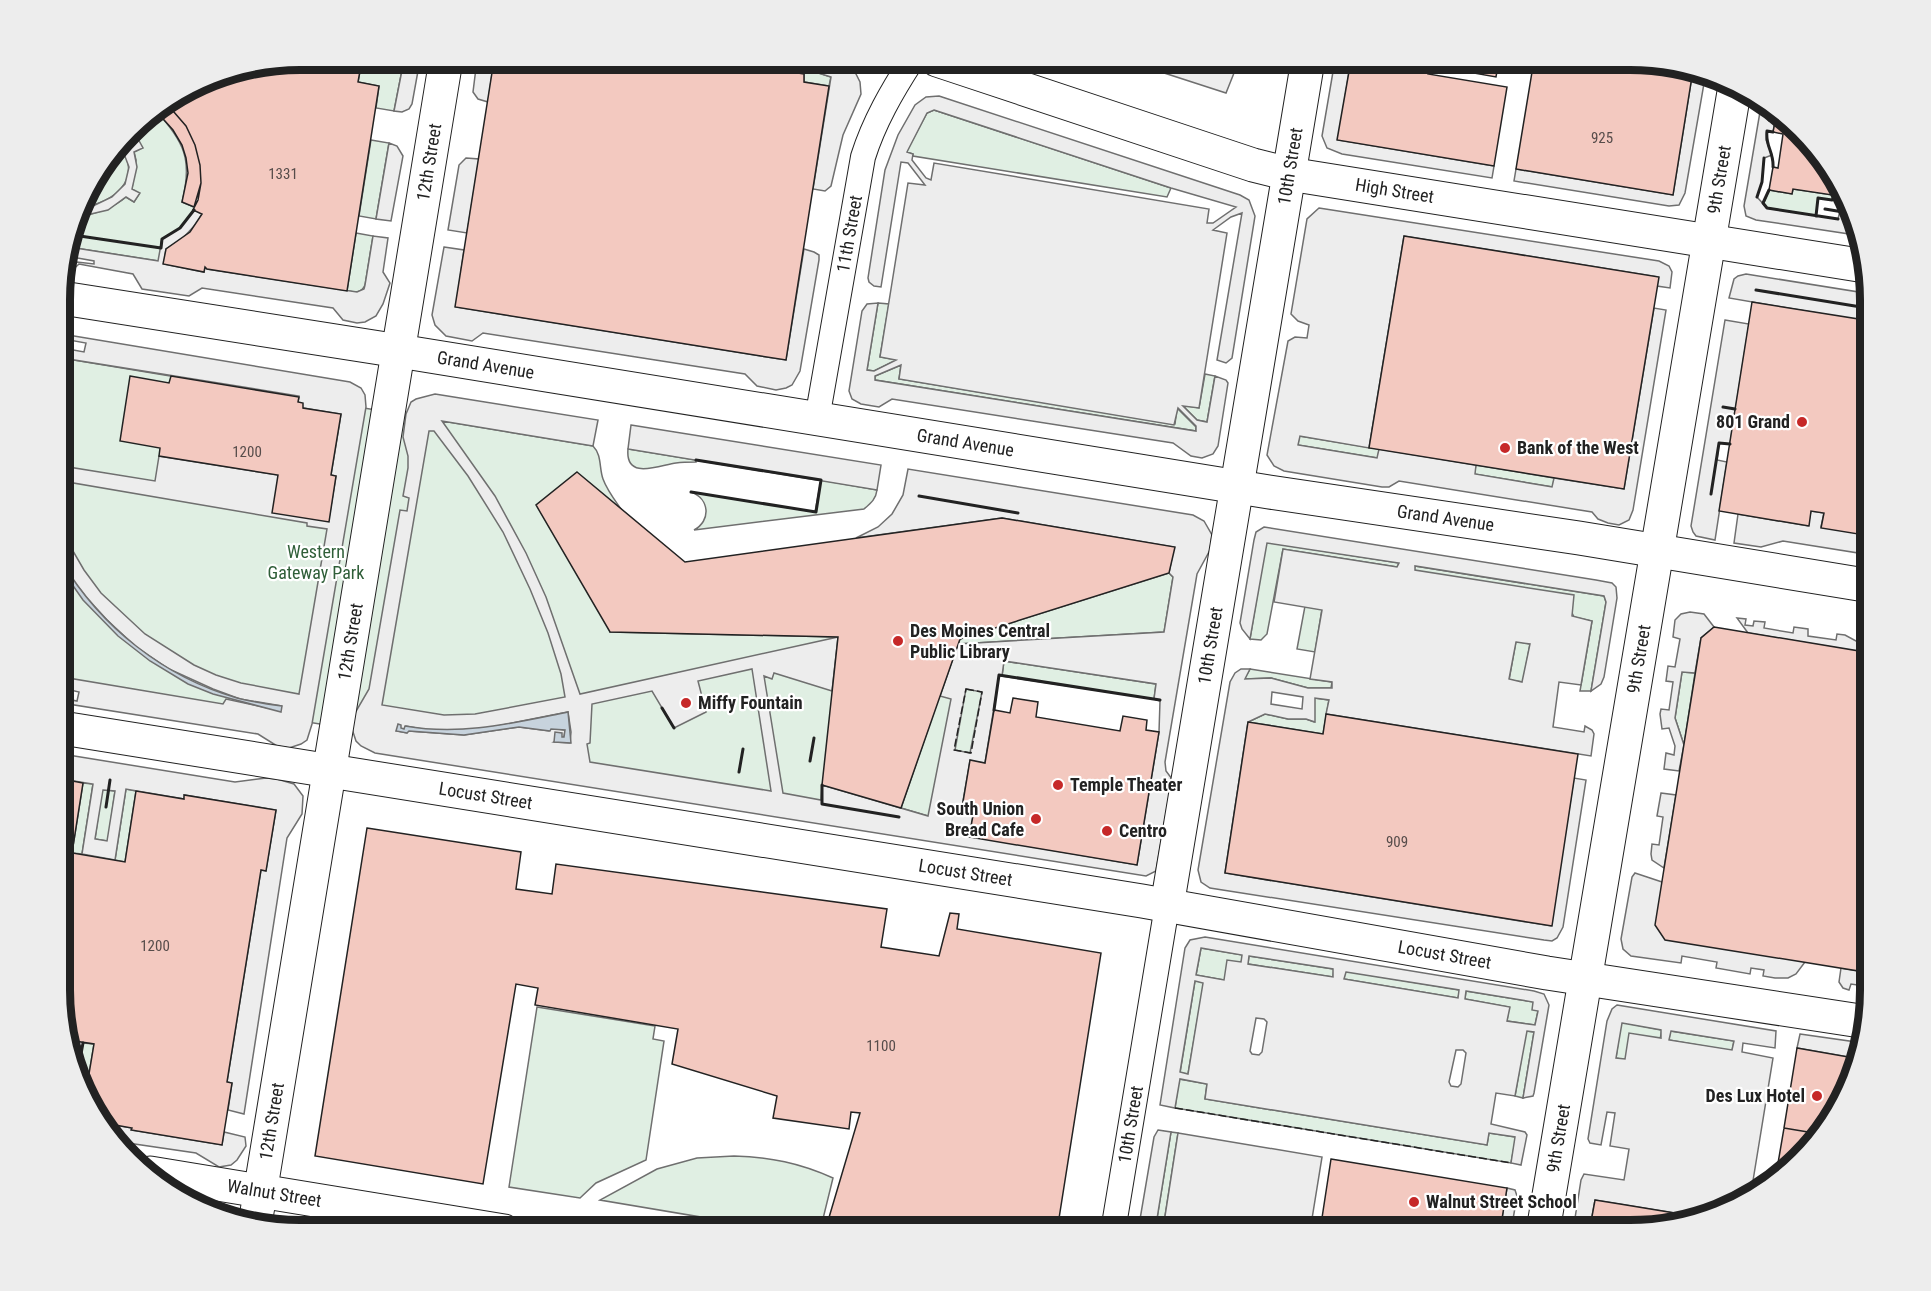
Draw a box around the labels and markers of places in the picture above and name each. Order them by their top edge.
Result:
place label: 801 Grand [1716,411,1790,432]
marker: 801 Grand [1795,415,1809,429]
place label: Bank of the West [1517,437,1639,458]
marker: Bank of the West [1498,441,1512,455]
place label: Des Moines Central Public Library [910,620,1050,662]
marker: Des Moines Central Public Library [891,634,905,648]
place label: Miffy Fountain [698,692,803,713]
marker: Miffy Fountain [679,696,693,710]
place label: Temple Theater [1070,774,1182,795]
marker: Temple Theater [1051,778,1065,792]
place label: South Union Bread Cafe [936,798,1024,840]
marker: South Union Bread Cafe [1029,812,1043,826]
place label: Centro [1119,820,1167,841]
marker: Centro [1100,824,1114,838]
place label: Des Lux Hotel [1706,1085,1805,1106]
marker: Des Lux Hotel [1810,1089,1824,1103]
place label: Walnut Street School [1426,1191,1577,1212]
marker: Walnut Street School [1407,1195,1421,1209]

